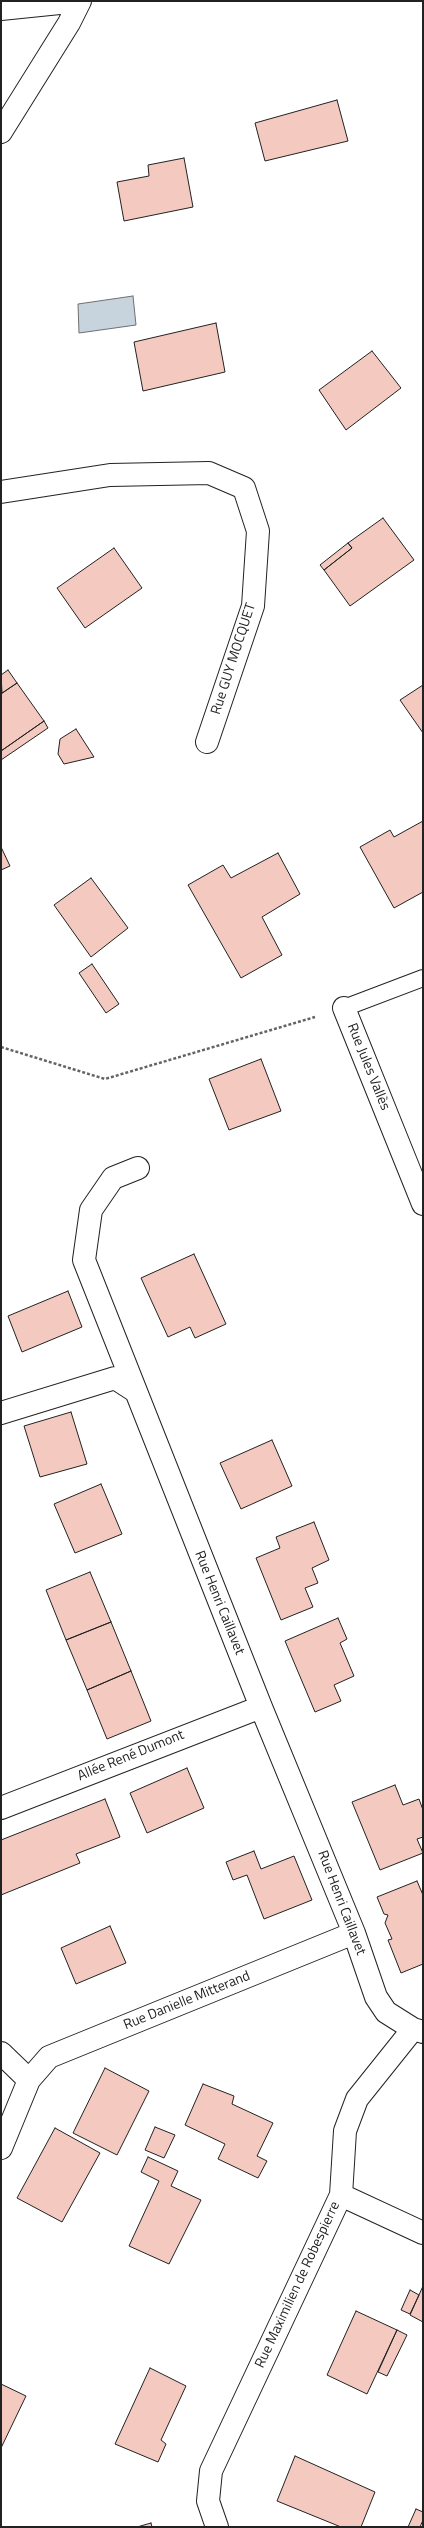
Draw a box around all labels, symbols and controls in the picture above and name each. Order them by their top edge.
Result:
street label: Rue GUY MOCQUET [208,601,260,717]
street label: Rue Jules Vallès [343,1021,393,1113]
street label: Rue Henri Caillavet [190,1548,248,1658]
street label: Allée René Dumont [75,1727,187,1785]
street label: Rue Henri Caillavet [313,1848,369,1958]
street label: Rue Danielle Mitterand [121,1968,253,2034]
street label: Rue Maximilien de Robespierre [252,2199,344,2371]

